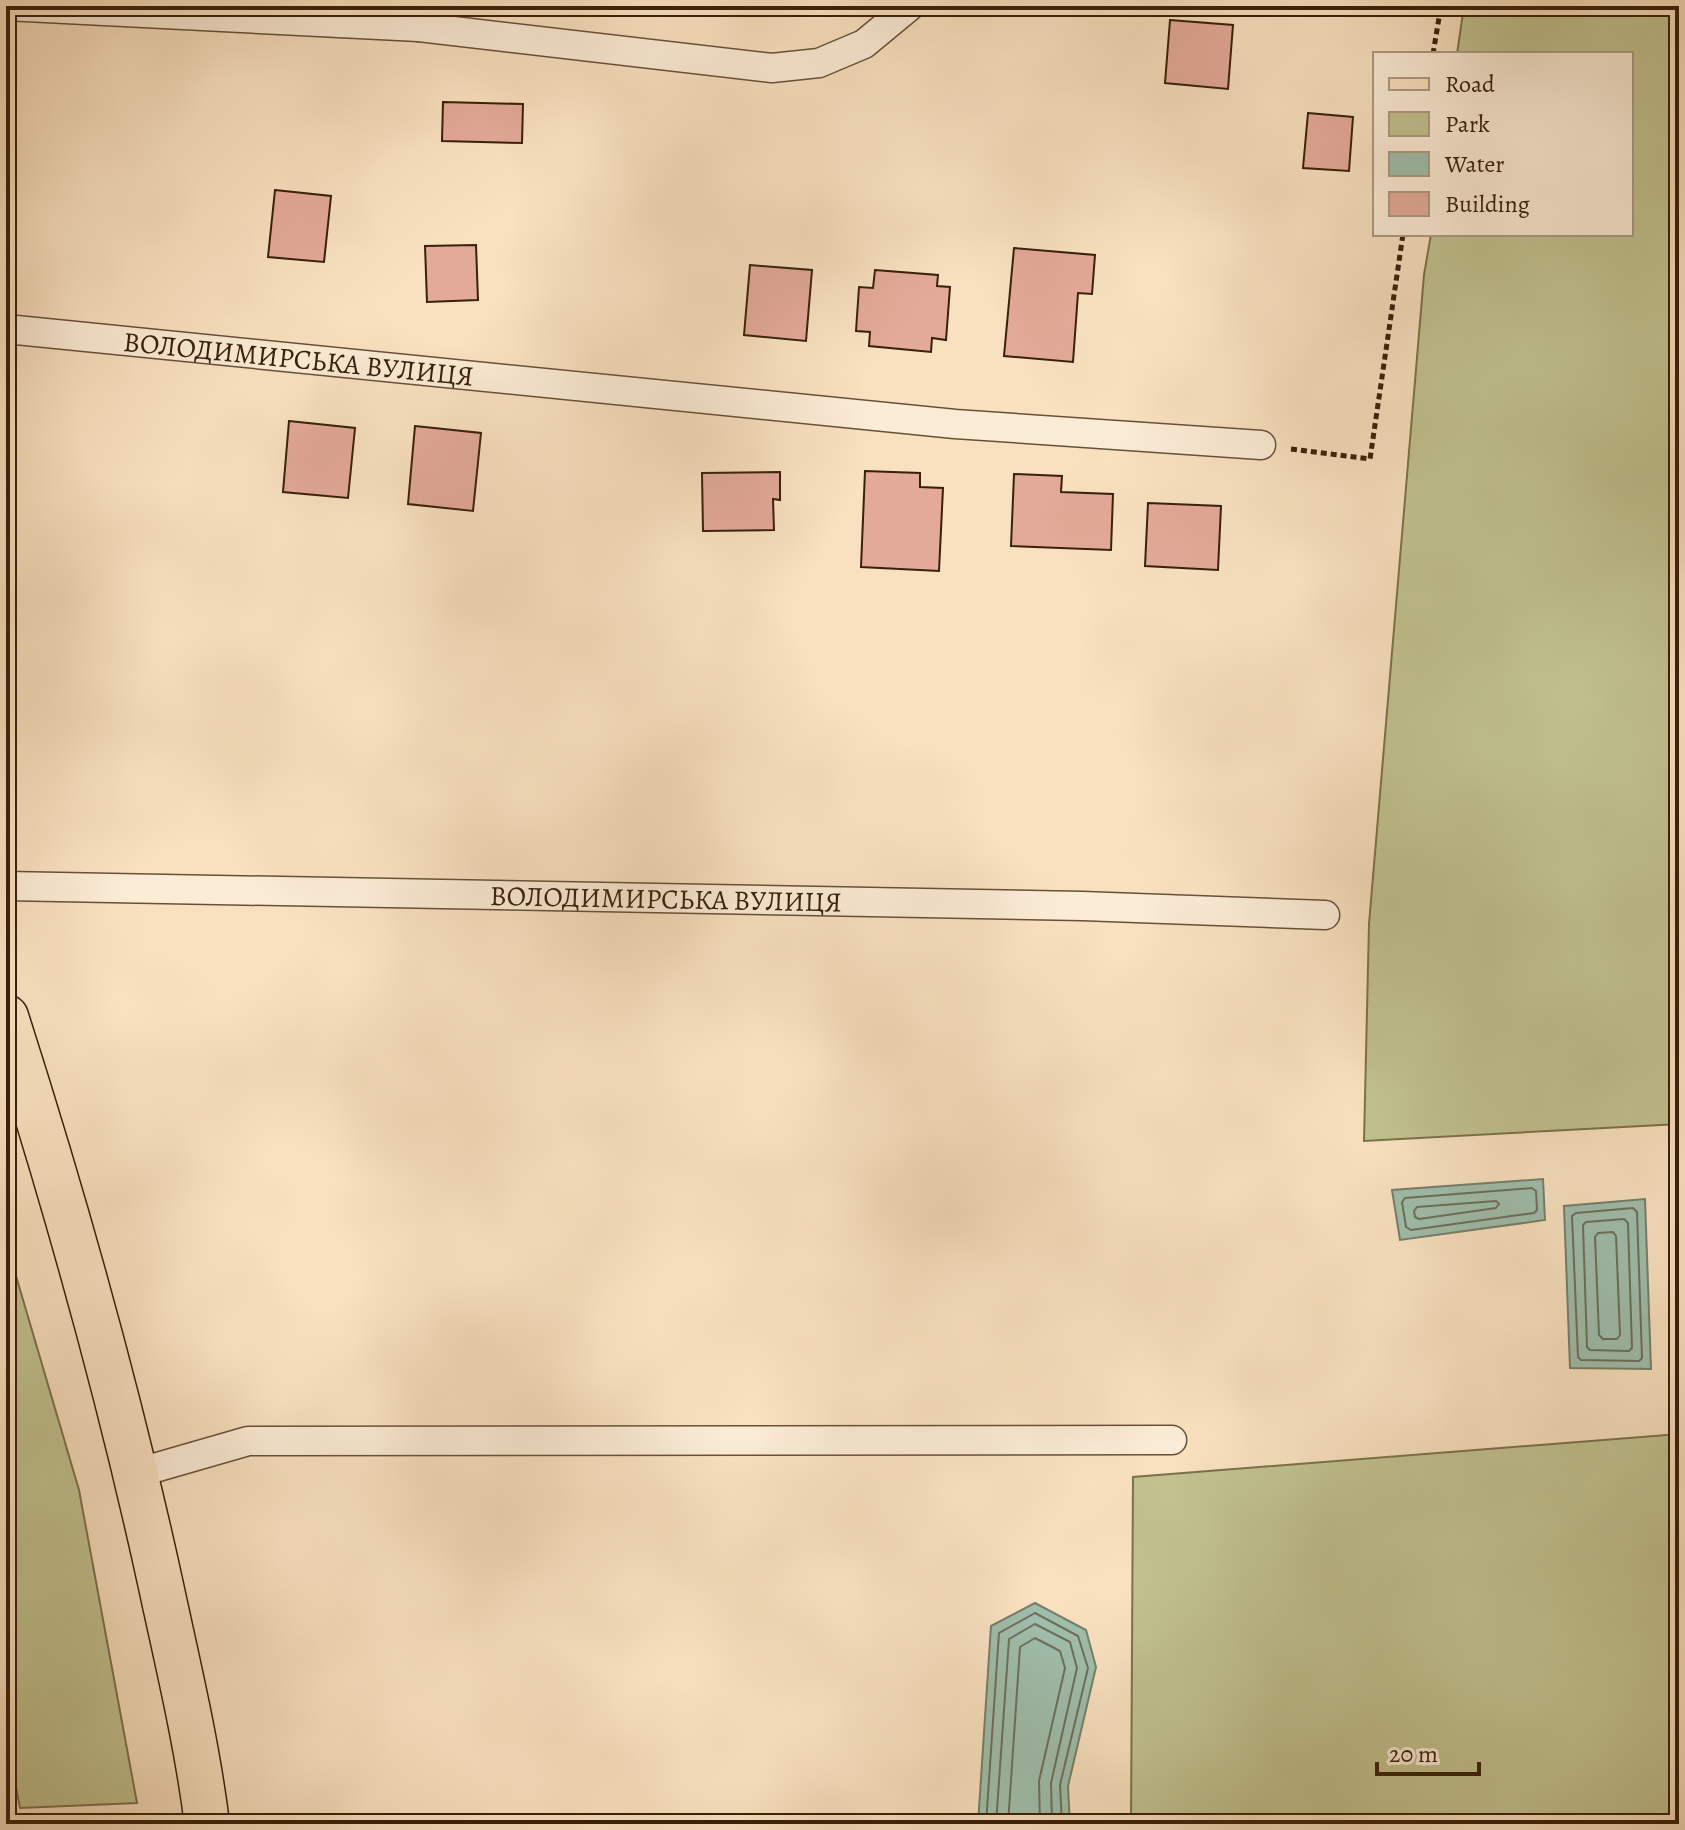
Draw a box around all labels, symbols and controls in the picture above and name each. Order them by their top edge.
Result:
legend [1373,52,1633,236]
text: Road [1445,68,1495,100]
text: Park [1445,108,1490,140]
text: Water [1444,148,1505,180]
text: Building [1445,188,1530,220]
street label: ВОЛОДИМИРСЬКА ВУЛИЦЯ [122,323,475,396]
street label: ВОЛОДИМИРСЬКА ВУЛИЦЯ [490,877,842,922]
scale bar [1377,1726,1479,1776]
text: 20 m [1389,1738,1438,1770]

